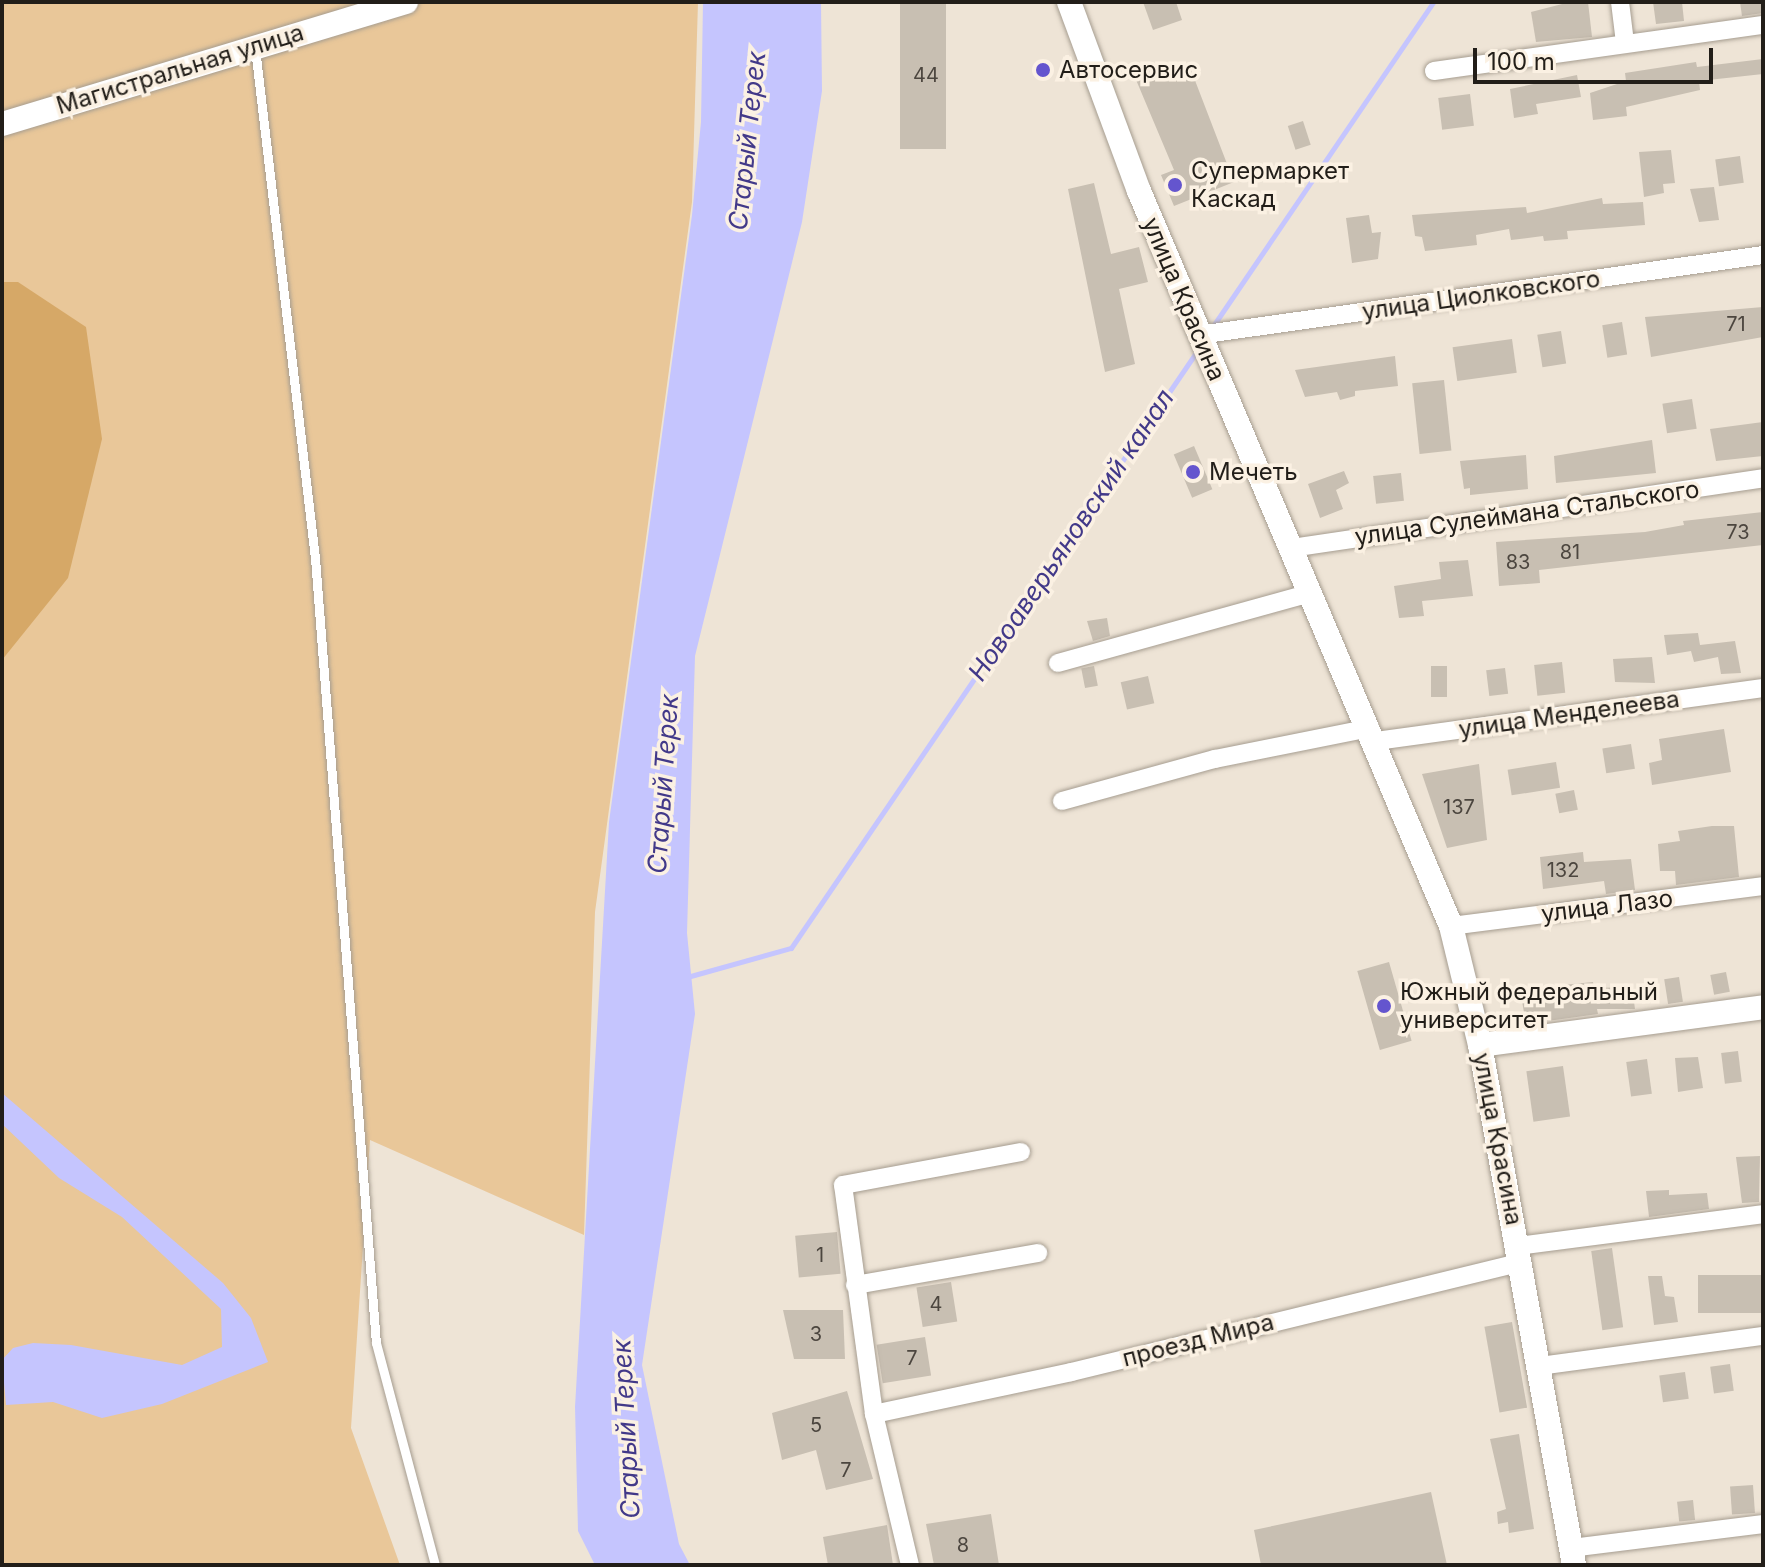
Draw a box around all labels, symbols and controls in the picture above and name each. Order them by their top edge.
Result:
street label: Магистральная улица [53,18,307,120]
scale bar [1477,32,1717,82]
text: 100 m [1487,47,1555,76]
water label: Старый Терек [722,50,772,232]
place label: Автосервис [1059,56,1198,84]
marker: Автосервис [1034,61,1052,79]
house number: 44 [913,63,939,87]
place label: Супермаркет Каскад [1191,157,1349,213]
marker: Супермаркет Каскад [1166,176,1184,194]
street label: улица Красина [1137,213,1231,385]
street label: улица Циолковского [1360,264,1602,326]
house number: 71 [1726,312,1746,336]
water label: Новоаверьяновский канал [962,383,1180,687]
place label: Мечеть [1209,458,1298,486]
marker: Мечеть [1184,463,1202,481]
street label: улица Сулеймана Стальского [1353,475,1701,551]
house number: 73 [1726,520,1750,544]
house number: 81 [1560,540,1580,564]
house number: 83 [1506,550,1530,574]
street label: улица Менделеева [1457,684,1681,744]
water label: Старый Терек [641,693,685,875]
house number: 137 [1443,795,1475,819]
house number: 132 [1547,858,1579,882]
street label: улица Лазо [1539,884,1675,928]
place label: Южный федеральный университет [1400,978,1658,1034]
marker: Южный федеральный университет [1375,997,1393,1015]
street label: улица Красина [1467,1050,1529,1228]
house number: 1 [816,1243,824,1267]
house number: 4 [930,1292,942,1316]
street label: проезд Мира [1119,1307,1277,1373]
house number: 3 [810,1322,822,1346]
water label: Старый Терек [606,1338,646,1520]
house number: 7 [906,1346,918,1370]
house number: 5 [810,1413,822,1437]
house number: 7 [840,1458,852,1482]
house number: 8 [957,1533,969,1557]

